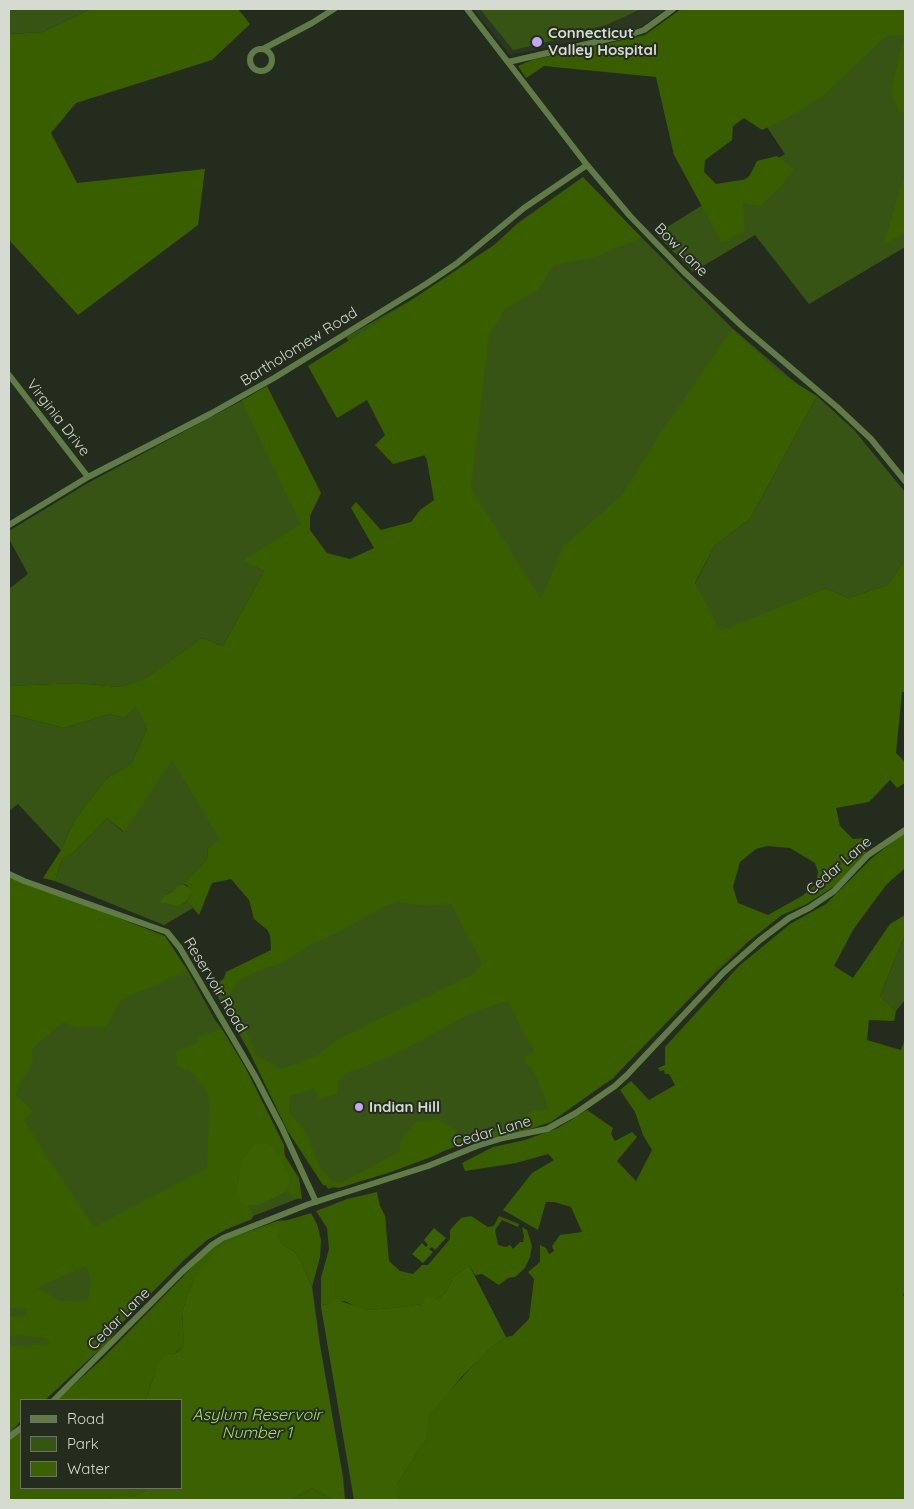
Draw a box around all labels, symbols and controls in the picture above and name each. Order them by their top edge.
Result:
place label: Connecticut Valley Hospital [548,24,657,59]
marker: Connecticut Valley Hospital [530,35,544,49]
street label: Bow Lane [650,219,712,281]
street label: Bartholomew Road [237,304,361,390]
street label: Virginia Drive [22,376,94,460]
street label: Cedar Lane [803,833,875,899]
street label: Reservoir Road [180,934,250,1036]
place label: Indian Hill [369,1098,440,1116]
marker: Indian Hill [353,1101,365,1113]
street label: Cedar Lane [451,1112,533,1152]
street label: Cedar Lane [84,1284,154,1354]
legend [20,1399,182,1489]
water label: Asylum Reservoir Number 1 [192,1405,322,1443]
text: Road [67,1409,104,1428]
text: Park [67,1434,99,1453]
text: Water [67,1459,110,1478]

